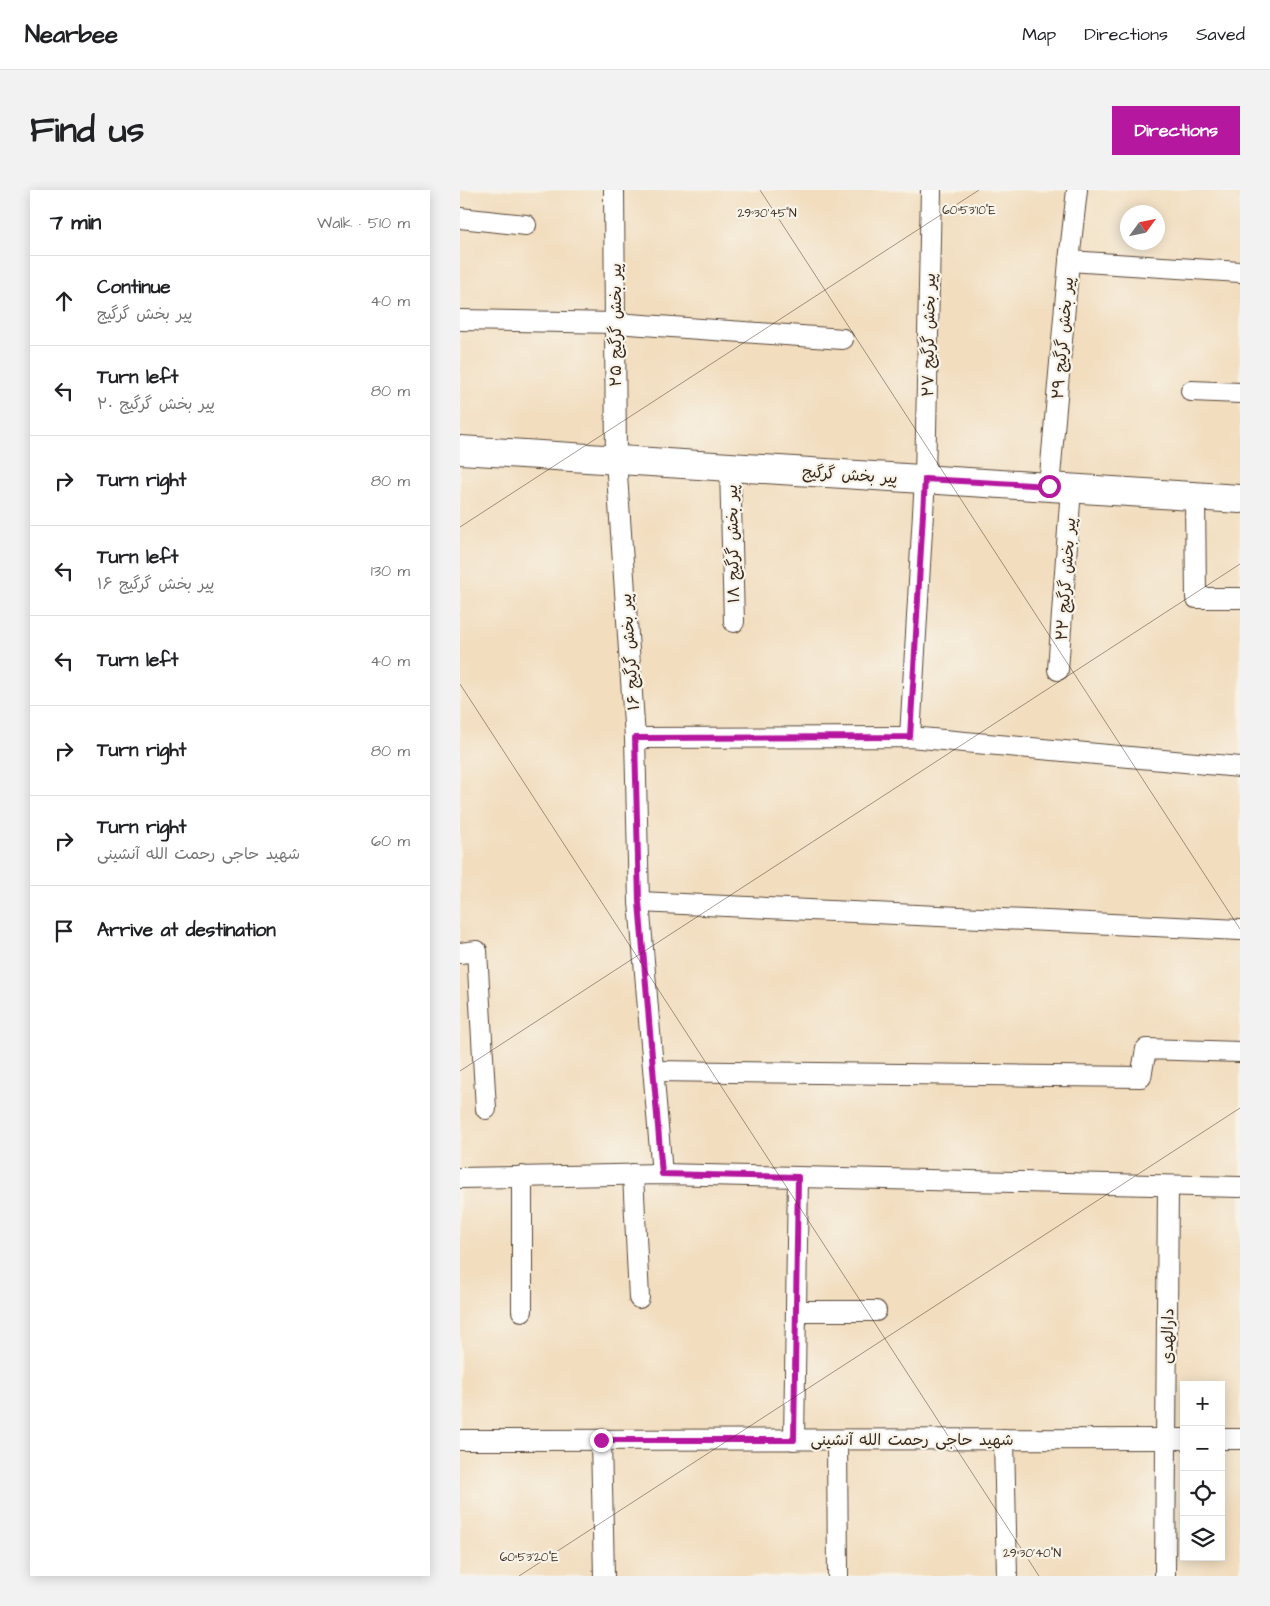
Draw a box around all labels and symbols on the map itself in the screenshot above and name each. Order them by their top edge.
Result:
text: 60°53'10"E [942,202,996,219]
text: 29°30'45"N [738,205,797,222]
north arrow [1120,205,1165,250]
street label: پیر بخش گرگیج ۲۵ [605,263,627,387]
street label: پیر بخش گرگیج ۲۷ [917,273,941,397]
street label: پیر بخش گرگیج ۲۹ [1047,276,1079,400]
street label: پیر بخش گرگیج [802,461,898,489]
route start [1038,475,1061,498]
street label: پیر بخش گرگیج ۱۸ [721,484,745,604]
street label: پیر بخش گرگیج ۲۲ [1051,517,1081,641]
street label: پیر بخش گرگیج ۱۶ [615,593,645,711]
street label: دارالهدی [1157,1308,1179,1364]
route end [590,1429,613,1452]
street label: شهید حاجی رحمت الله آنشینی [810,1429,1014,1451]
text: 29°30'40"N [1003,1545,1062,1562]
text: 60°53'20"E [500,1549,558,1566]

